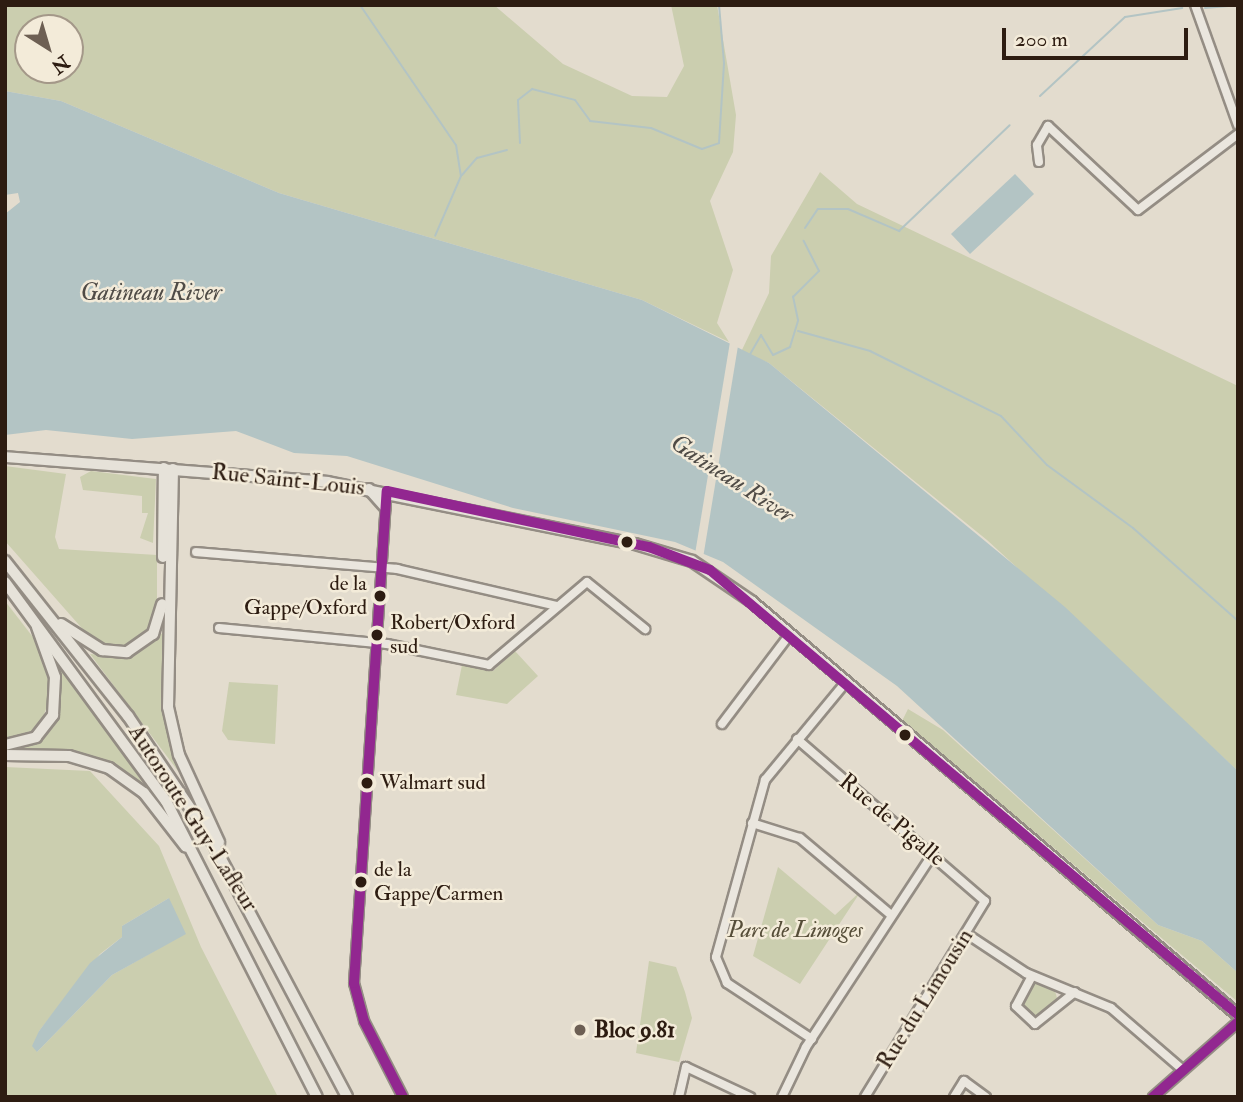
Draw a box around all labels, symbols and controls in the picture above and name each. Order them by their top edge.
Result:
north arrow [14,14,84,84]
scale bar [1005,14,1190,58]
text: 200 m [1015,26,1068,53]
text: N [46,49,74,79]
water label: Gatineau River [80,279,222,307]
water label: Gatineau River [665,428,799,530]
street label: Rue Saint-Louis [210,458,366,502]
unlabelled marker [620,535,634,549]
place label: de la Gappe/Oxford [244,571,367,621]
marker: de la Gappe/Oxford [373,589,387,603]
place label: Robert/Oxford sud [390,610,515,660]
marker: Robert/Oxford sud [370,628,384,642]
street label: Autoroute Guy-Lafleur [122,719,264,917]
unlabelled marker [898,728,912,742]
street label: Rue de Pigalle [833,768,951,872]
place label: Walmart sud [380,770,486,796]
marker: Walmart sud [360,776,374,790]
place label: de la Gappe/Carmen [374,857,503,907]
marker: de la Gappe/Carmen [354,875,368,889]
park label: Parc de Limoges [727,916,863,944]
street label: Rue du Limousin [871,924,979,1074]
place label: Bloc 9.81 [594,1016,675,1044]
marker: Bloc 9.81 [572,1022,588,1038]

